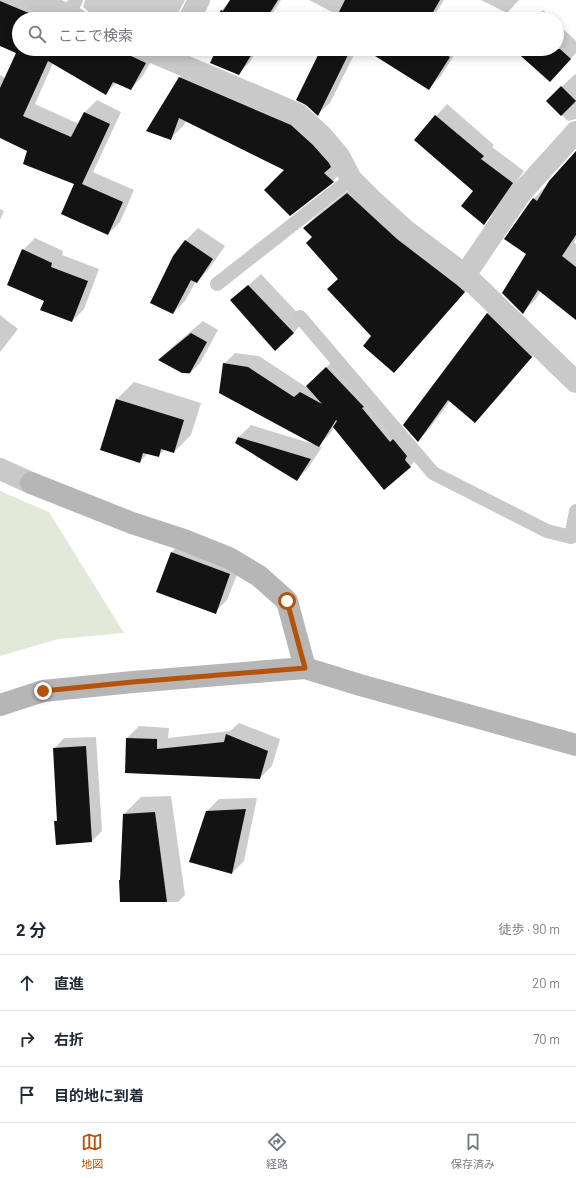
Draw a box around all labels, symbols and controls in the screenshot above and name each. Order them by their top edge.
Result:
search box [12,12,564,56]
icon: search [26,23,48,45]
text: ここで検索 [58,26,133,44]
route start [278,592,296,610]
route end [34,682,52,700]
text: 2 分 [16,919,46,939]
text: 徒歩 · 90 m [499,921,560,937]
icon: ahead [16,972,38,994]
text: 直進 [54,974,84,992]
text: 20 m [532,975,560,991]
icon: right [16,1028,38,1050]
text: 右折 [54,1030,84,1048]
text: 70 m [533,1031,560,1047]
icon: arrive [16,1084,38,1106]
text: 目的地に到着 [54,1086,144,1104]
tab: 地図 [81,1131,103,1171]
tab: 経路 [266,1131,288,1171]
tab: 保存済み [451,1131,495,1171]

